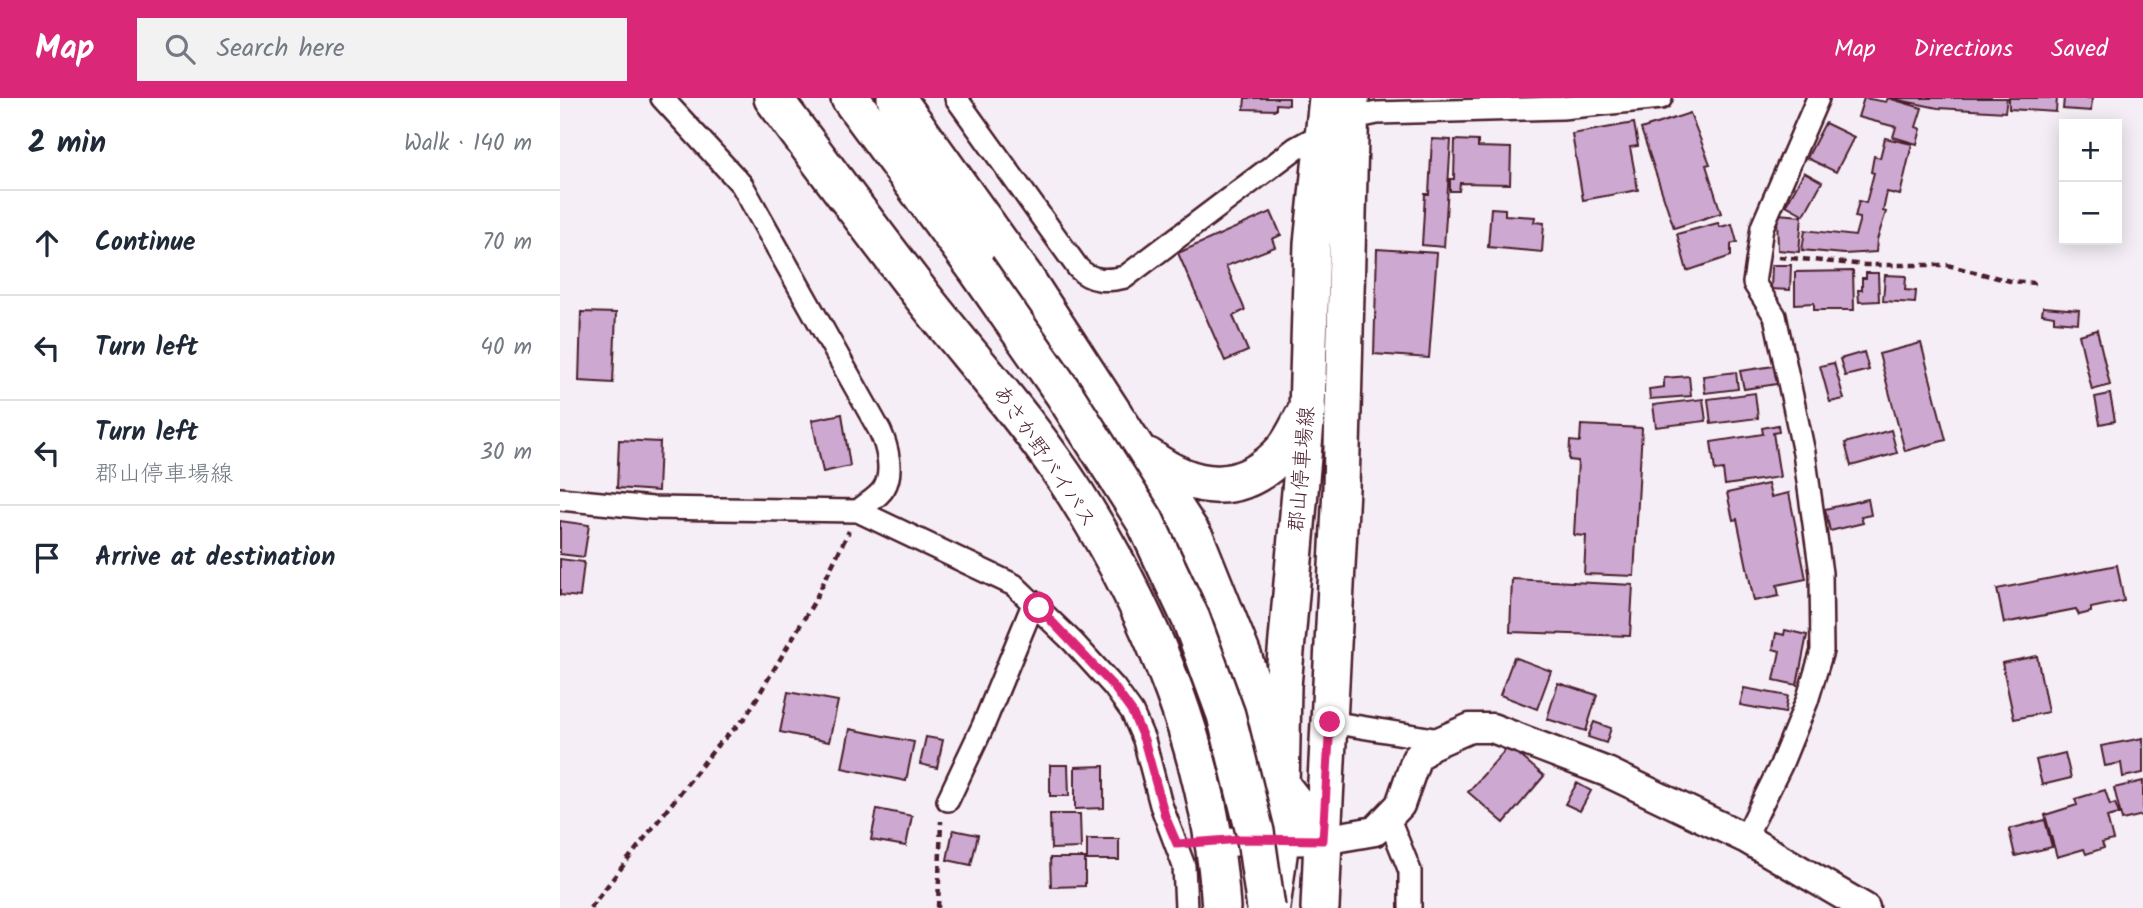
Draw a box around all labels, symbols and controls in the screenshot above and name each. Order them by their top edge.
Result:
search box [137,18,627,81]
text: Map [35,23,95,76]
text: Search here [217,28,345,70]
icon: search [161,30,199,68]
text: Map [1834,30,1876,69]
text: Directions [1914,30,2013,69]
text: Saved [2051,30,2108,69]
map controls [2059,119,2122,245]
button: + [2059,119,2122,182]
text: 2 min [28,120,106,168]
text: Walk · 140 m [404,126,532,162]
button: − [2059,182,2122,245]
text: Continue [95,222,196,264]
icon: ahead [28,224,66,262]
text: 70 m [482,225,532,261]
text: Turn left [95,327,198,369]
icon: left [28,329,66,367]
text: 40 m [480,330,532,366]
street label: あさか野バイパス [984,379,1104,535]
street label: 郡山停車場線 [1281,405,1324,533]
text: Turn left [95,412,198,454]
icon: left [28,434,66,472]
text: 30 m [480,435,532,471]
text: 郡山停車場線 [95,457,233,493]
text: Arrive at destination [95,537,335,579]
icon: arrive [28,539,66,577]
route start [1023,592,1054,623]
route end [1314,706,1345,737]

